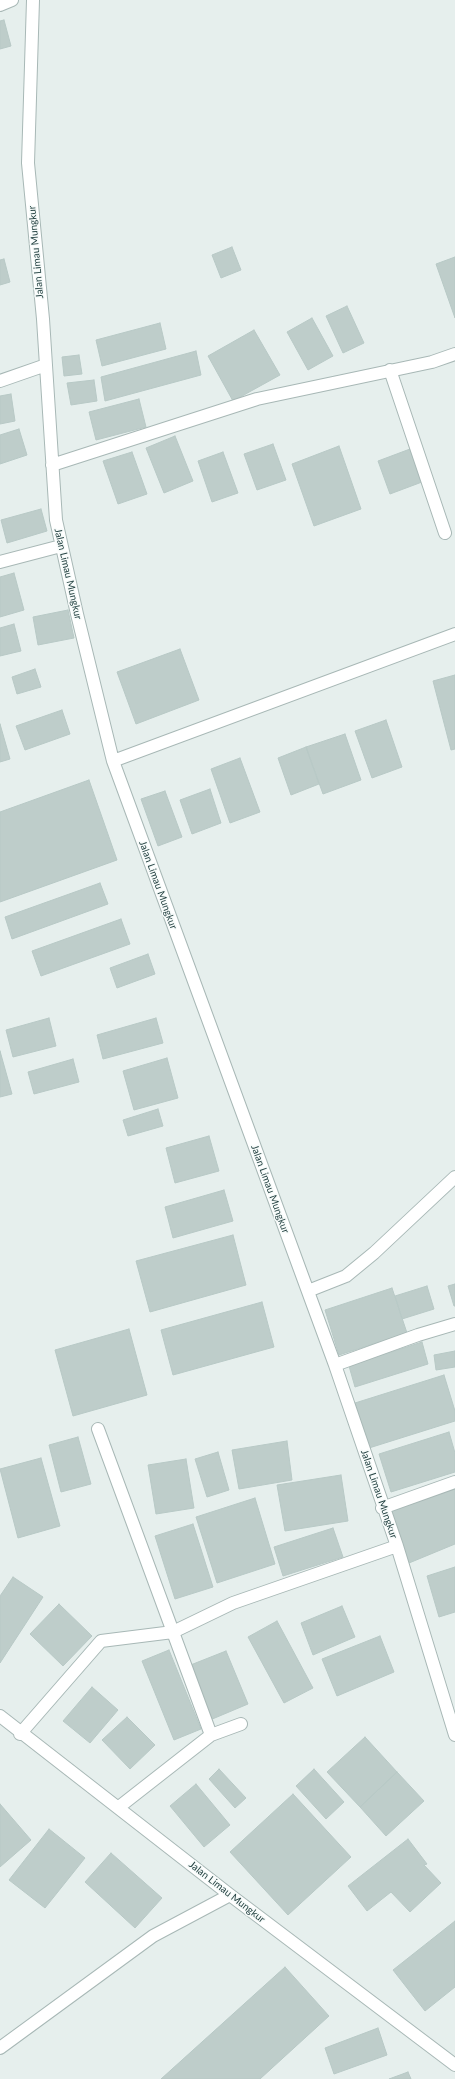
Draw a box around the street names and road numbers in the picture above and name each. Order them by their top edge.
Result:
street label: Jalan Limau Mungkur [26,205,46,299]
street label: Jalan Limau Mungkur [52,527,84,621]
street label: Jalan Limau Mungkur [136,839,180,931]
street label: Jalan Limau Mungkur [248,1143,292,1235]
street label: Jalan Limau Mungkur [358,1448,400,1540]
street label: Jalan Limau Mungkur [187,1859,267,1925]

